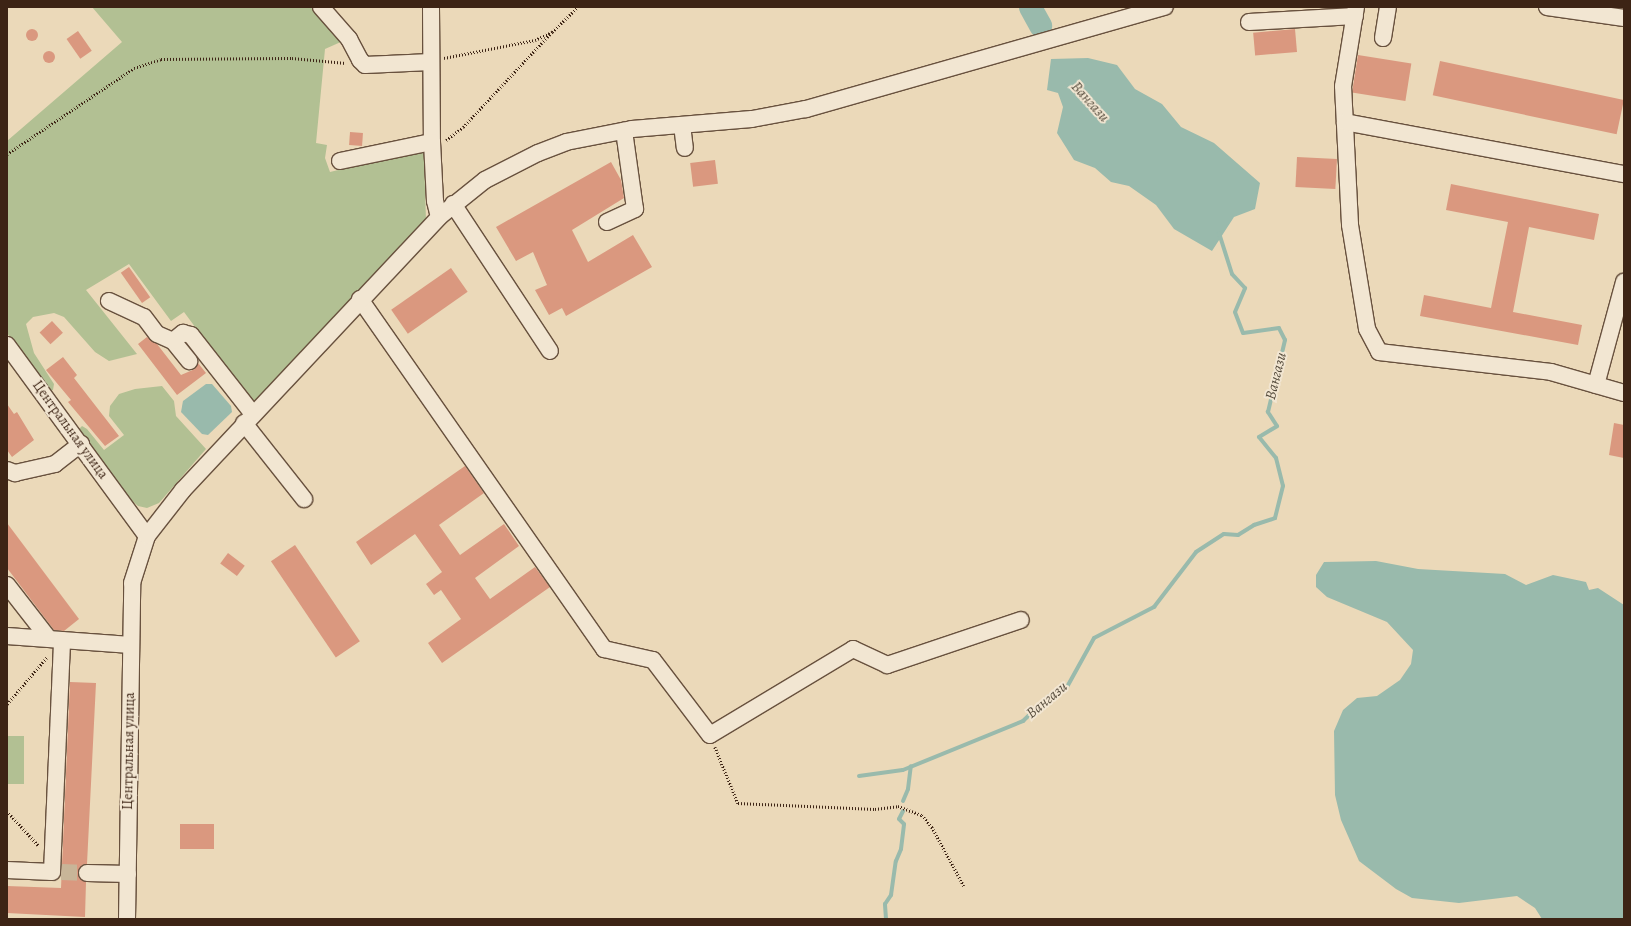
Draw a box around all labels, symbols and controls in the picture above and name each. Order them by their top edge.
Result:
water label: Вангази [1067,78,1113,126]
water label: Вангази [1261,350,1291,402]
street label: Центральная улица [29,378,111,482]
water label: Вангази [1023,678,1071,722]
street label: Центральная улица [120,692,138,810]

